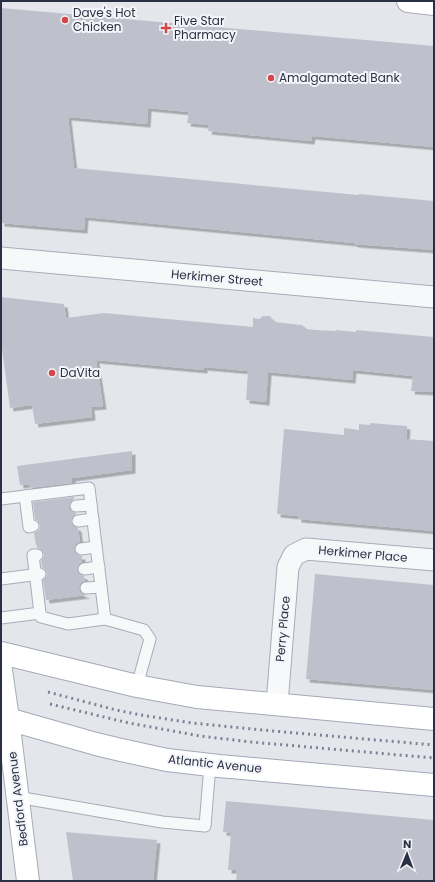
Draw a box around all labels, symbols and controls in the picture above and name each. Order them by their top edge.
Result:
place label: Dave's Hot Chicken [73,4,136,35]
place label: Five Star Pharmacy [174,12,236,43]
marker: Dave's Hot Chicken [60,15,70,25]
marker: Five Star Pharmacy [161,23,171,33]
place label: Amalgamated Bank [279,69,400,86]
marker: Amalgamated Bank [266,73,276,83]
street label: Herkimer Street [170,265,264,290]
place label: DaVita [60,364,100,381]
marker: DaVita [47,368,57,378]
street label: Herkimer Place [318,541,408,566]
street label: Perry Place [271,595,294,663]
street label: Atlantic Avenue [167,750,263,777]
street label: Bedford Avenue [3,751,32,847]
north arrow [387,834,427,874]
text: N [403,836,411,852]

